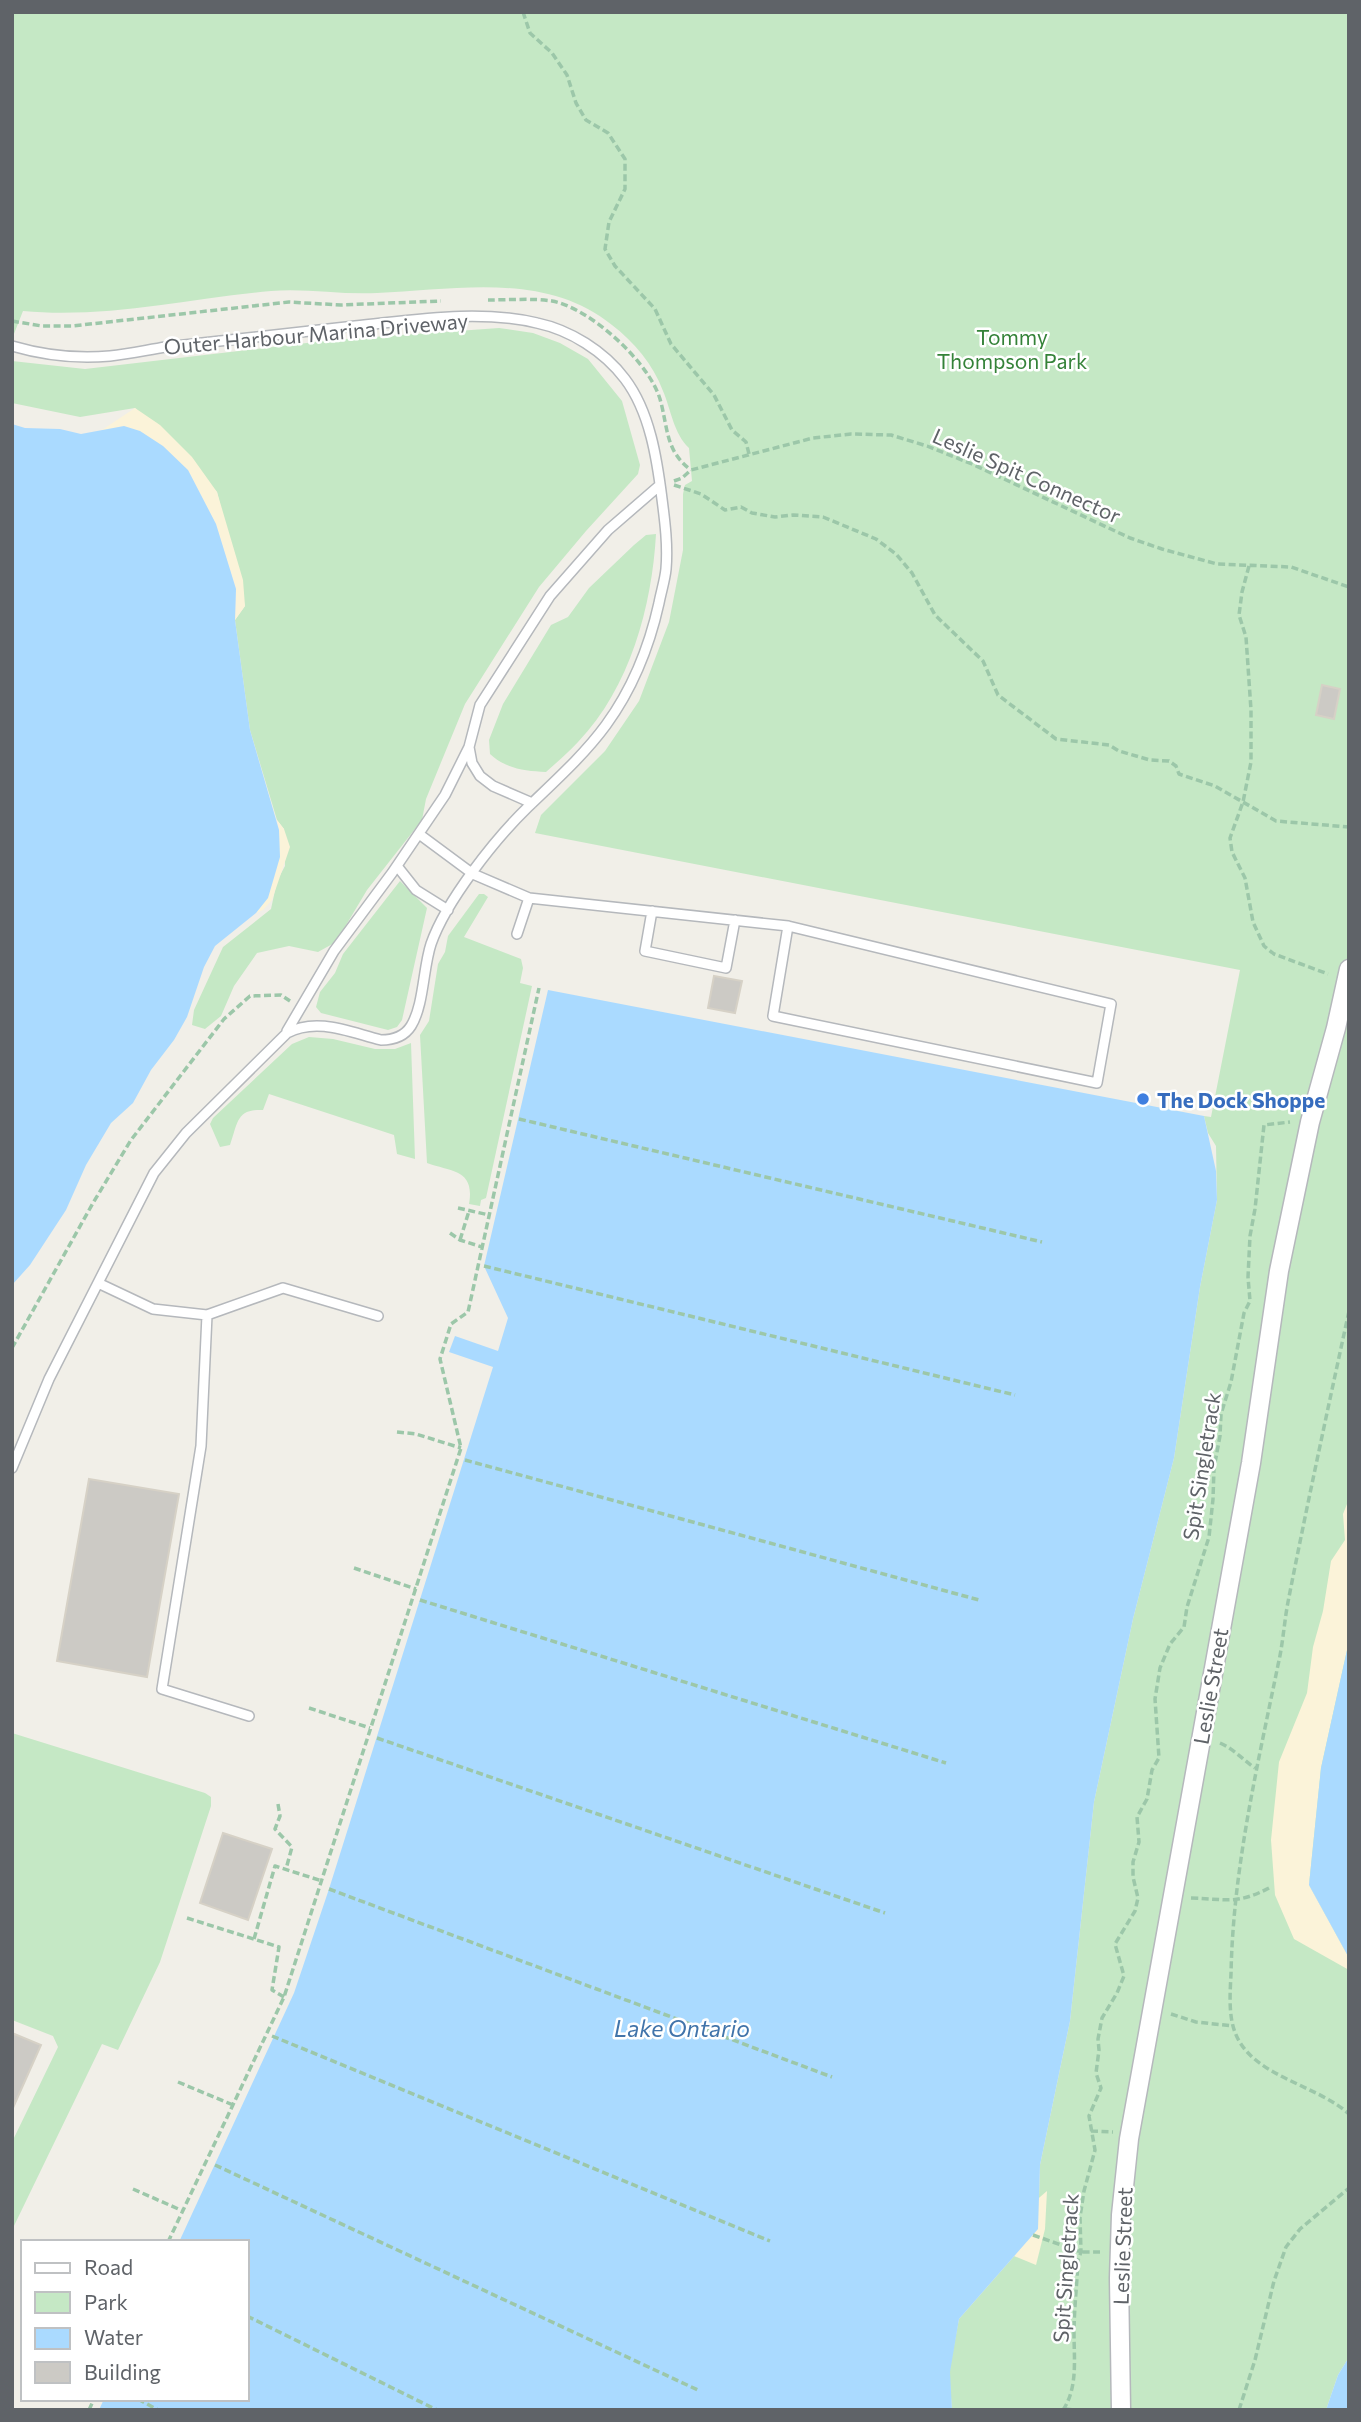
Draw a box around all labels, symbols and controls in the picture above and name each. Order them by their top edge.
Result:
street label: Outer Harbour Marina Driveway [163,307,469,359]
park label: Tommy Thompson Park [937,324,1087,373]
street label: Leslie Spit Connector [929,422,1125,528]
place label: The Dock Shoppe [1157,1087,1325,1112]
marker: The Dock Shoppe [1135,1091,1151,1107]
street label: Spit Singletrack [1177,1390,1225,1542]
street label: Leslie Street [1187,1626,1233,1746]
water label: Lake Ontario [614,2014,750,2042]
street label: Leslie Street [1107,2187,1137,2305]
street label: Spit Singletrack [1047,2192,1083,2344]
legend [21,2240,248,2401]
text: Road [84,2254,133,2279]
text: Park [84,2289,128,2314]
text: Water [84,2324,143,2349]
text: Building [84,2359,161,2384]

